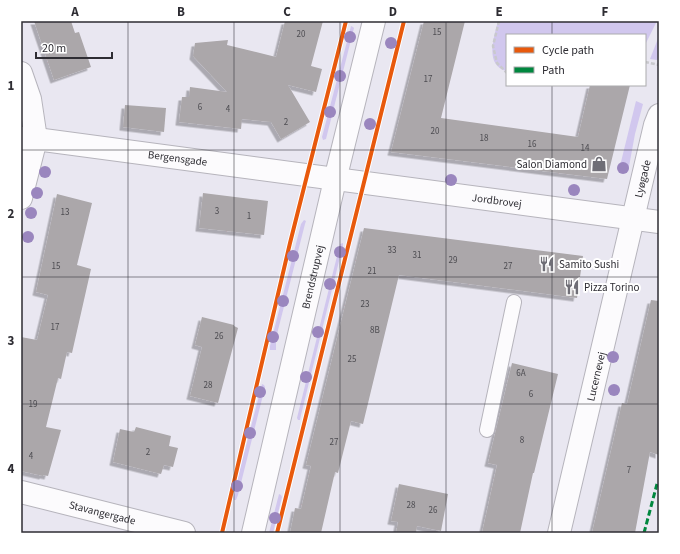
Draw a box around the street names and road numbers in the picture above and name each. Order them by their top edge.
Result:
street label: Bergensgade [147,147,209,169]
street label: Lyøgade [631,158,654,199]
street label: Jordbrovej [471,190,523,211]
street label: Brendstrupvej [298,243,327,310]
street label: Lucernevej [583,350,609,402]
street label: Stavangergade [68,497,138,528]

